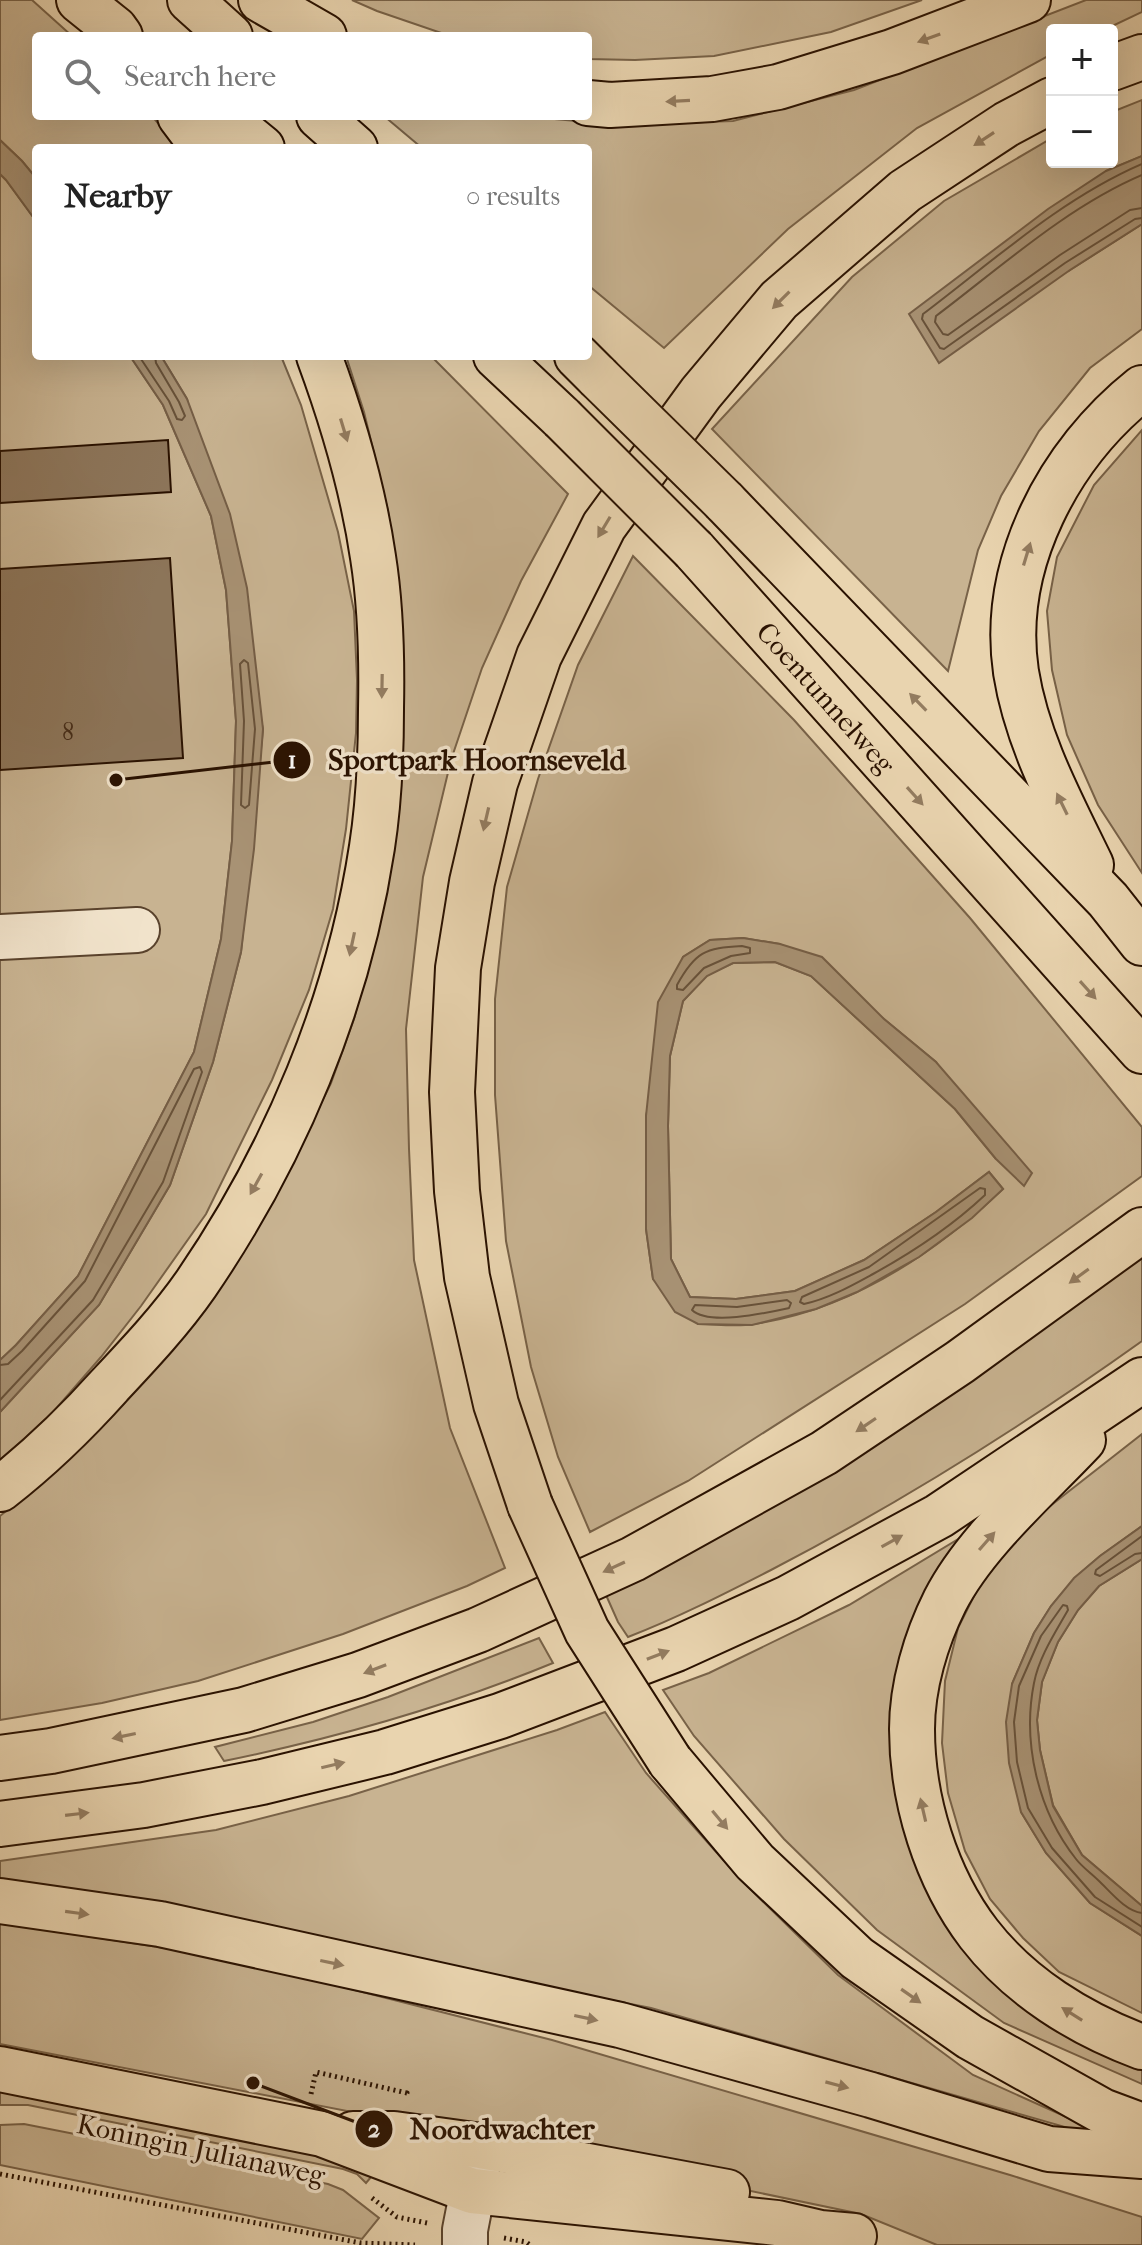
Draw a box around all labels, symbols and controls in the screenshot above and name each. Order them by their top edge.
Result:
map controls [1046,24,1118,168]
button: + [1046,24,1118,96]
search box [32,32,592,120]
one-way arrow [917,32,941,45]
icon: search [60,54,104,98]
text: Search here [124,59,276,94]
one-way arrow [665,95,690,108]
button: − [1046,96,1118,168]
one-way arrow [974,131,995,146]
text: Nearby [64,176,171,216]
text: 0 results [466,181,560,212]
one-way arrow [772,290,791,309]
one-way arrow [338,418,350,442]
one-way arrow [597,516,611,538]
one-way arrow [1021,542,1034,566]
street label: Coentunnelweg [749,616,902,781]
one-way arrow [375,674,388,699]
one-way arrow [909,693,927,712]
house number: 8 [62,718,74,746]
callout: Sportpark Hoornseveld [272,733,642,787]
text: Sportpark Hoornseveld [328,743,628,778]
text: 1 [288,746,296,774]
one-way arrow [905,786,923,805]
one-way arrow [1055,793,1069,816]
one-way arrow [480,806,492,831]
one-way arrow [345,931,358,956]
one-way arrow [1079,980,1097,999]
one-way arrow [249,1173,263,1196]
one-way arrow [1068,1268,1090,1284]
one-way arrow [855,1417,877,1432]
one-way arrow [978,1532,995,1552]
one-way arrow [880,1535,903,1548]
one-way arrow [602,1561,626,1574]
one-way arrow [646,1648,670,1661]
one-way arrow [363,1663,387,1676]
one-way arrow [111,1730,136,1743]
one-way arrow [320,1758,345,1771]
one-way arrow [916,1797,929,1822]
one-way arrow [65,1807,90,1820]
one-way arrow [711,1810,728,1830]
one-way arrow [65,1907,90,1920]
one-way arrow [320,1957,345,1970]
one-way arrow [900,1988,921,2003]
one-way arrow [1061,2006,1082,2021]
one-way arrow [574,2012,599,2025]
one-way arrow [825,2080,850,2092]
callout: Noordwachter [354,2102,610,2156]
street label: Koningin Julianaweg [74,2107,329,2192]
text: Noordwachter [410,2112,596,2147]
text: 2 [368,2115,380,2143]

